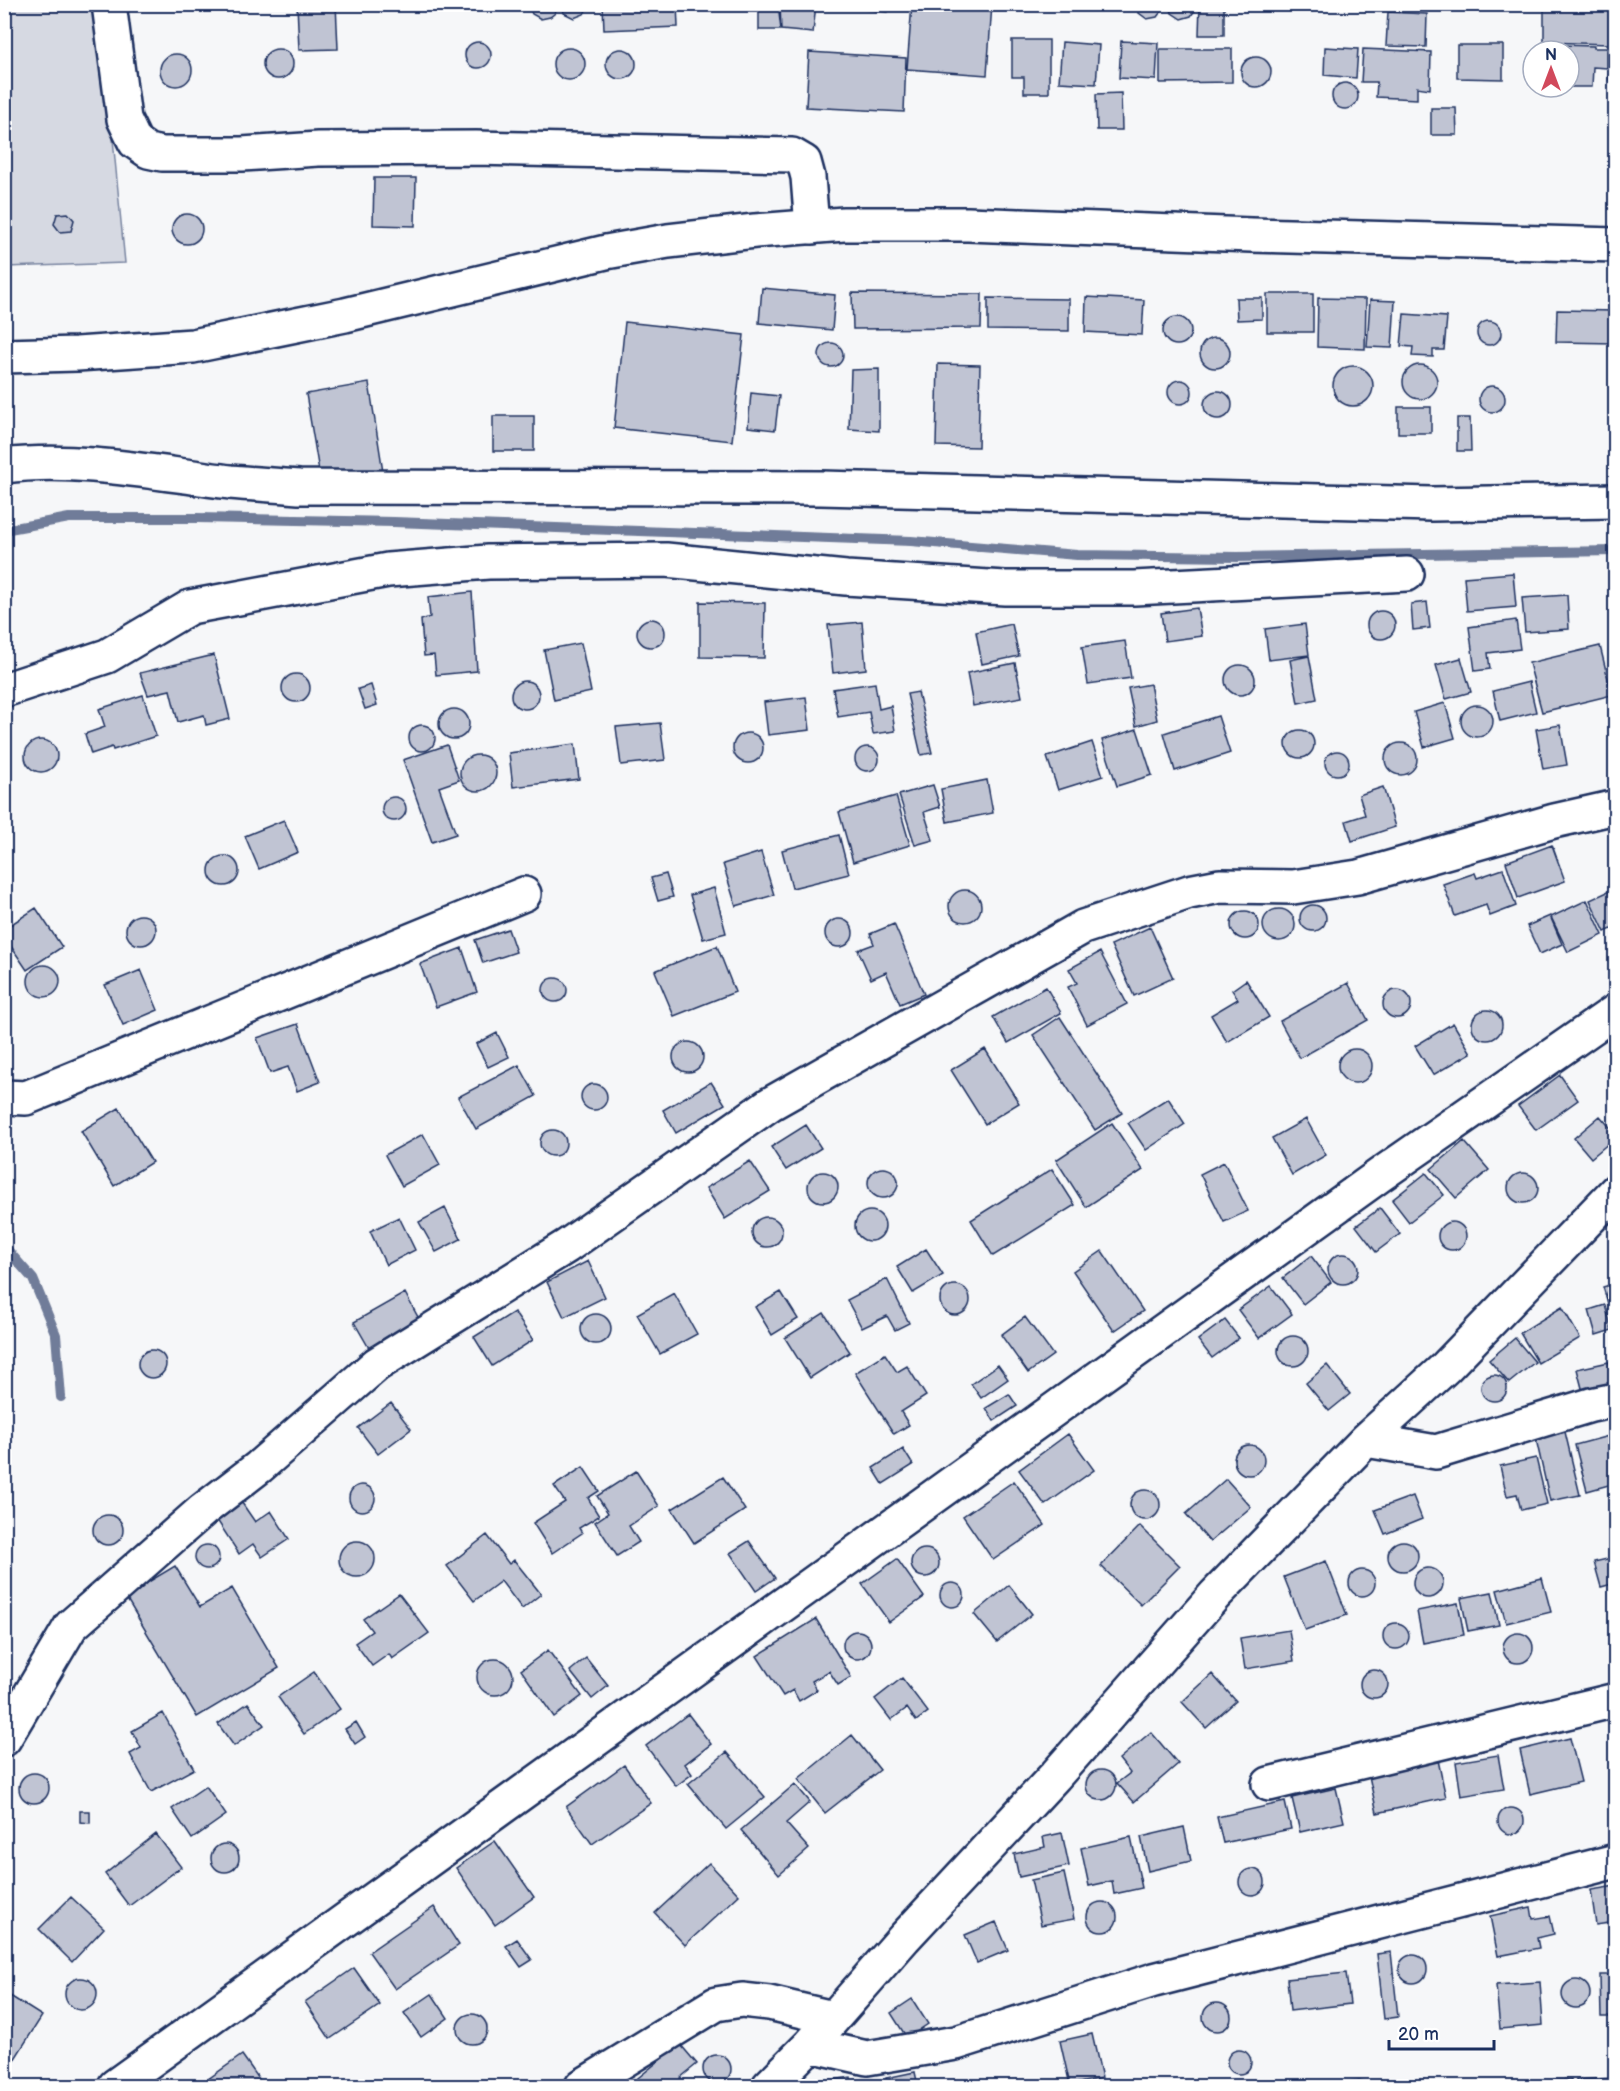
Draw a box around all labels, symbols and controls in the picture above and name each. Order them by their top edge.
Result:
north arrow [1521,39,1581,99]
text: N [1545,46,1557,65]
scale bar [1389,2013,1494,2051]
text: 20 m [1398,2024,1439,2045]

